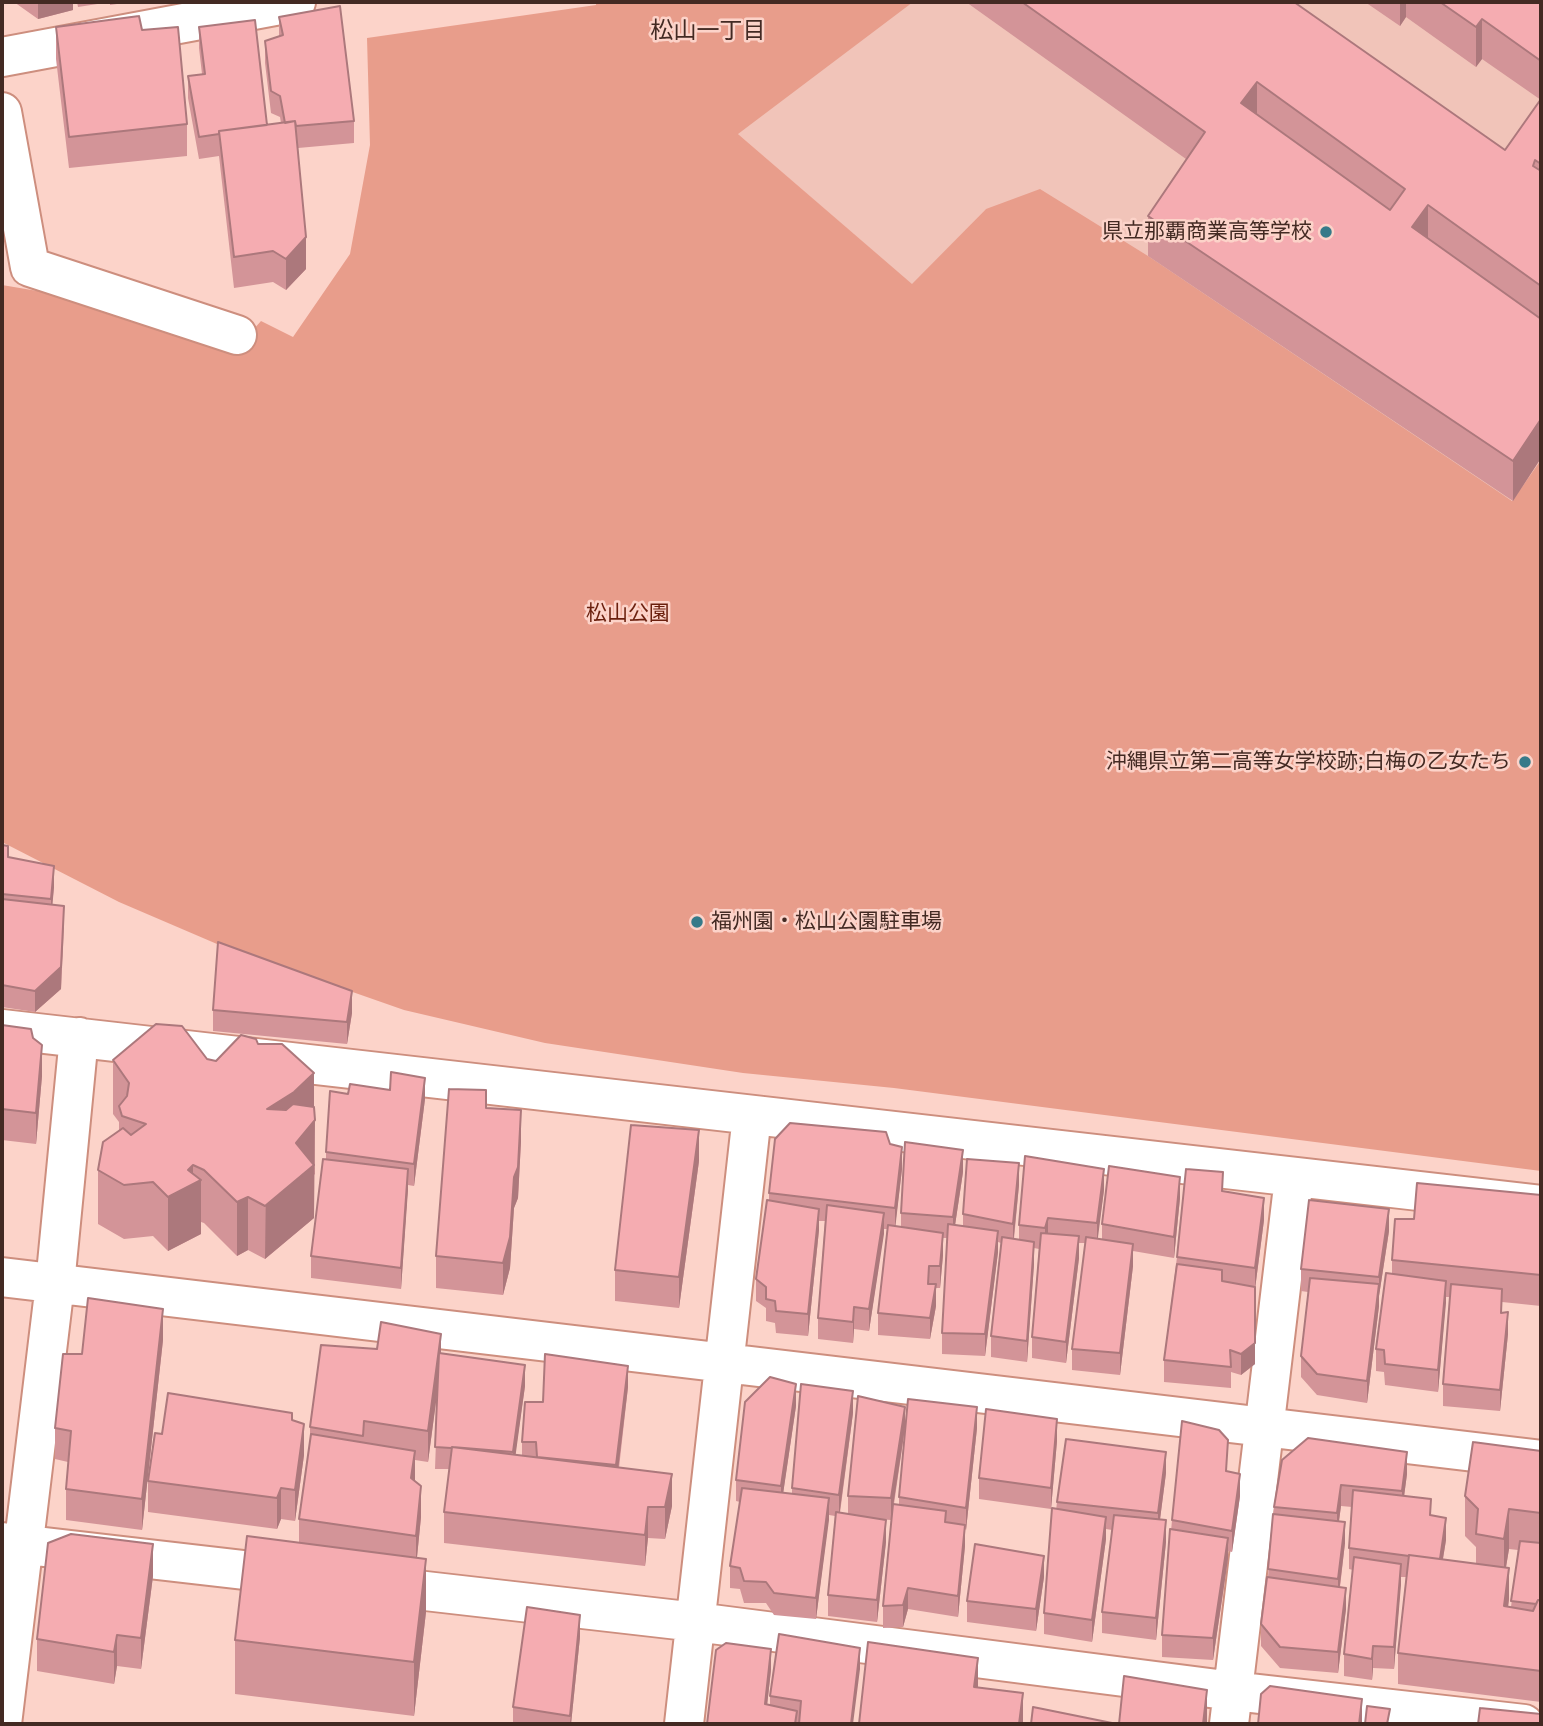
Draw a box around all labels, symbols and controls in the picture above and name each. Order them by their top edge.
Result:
district label: 松山一丁目 [651,17,765,45]
place label: 県立那覇商業高等学校 [1102,219,1312,245]
marker: 県立那覇商業高等学校 [1318,224,1334,240]
park label: 松山公園 [586,601,670,627]
place label: 沖縄県立第二高等女学校跡;白梅の乙女たち [1106,749,1511,775]
marker: 沖縄県立第二高等女学校跡;白梅の乙女たち [1517,754,1533,770]
place label: 福州園・松山公園駐車場 [711,909,942,935]
marker: 福州園・松山公園駐車場 [689,914,705,930]

